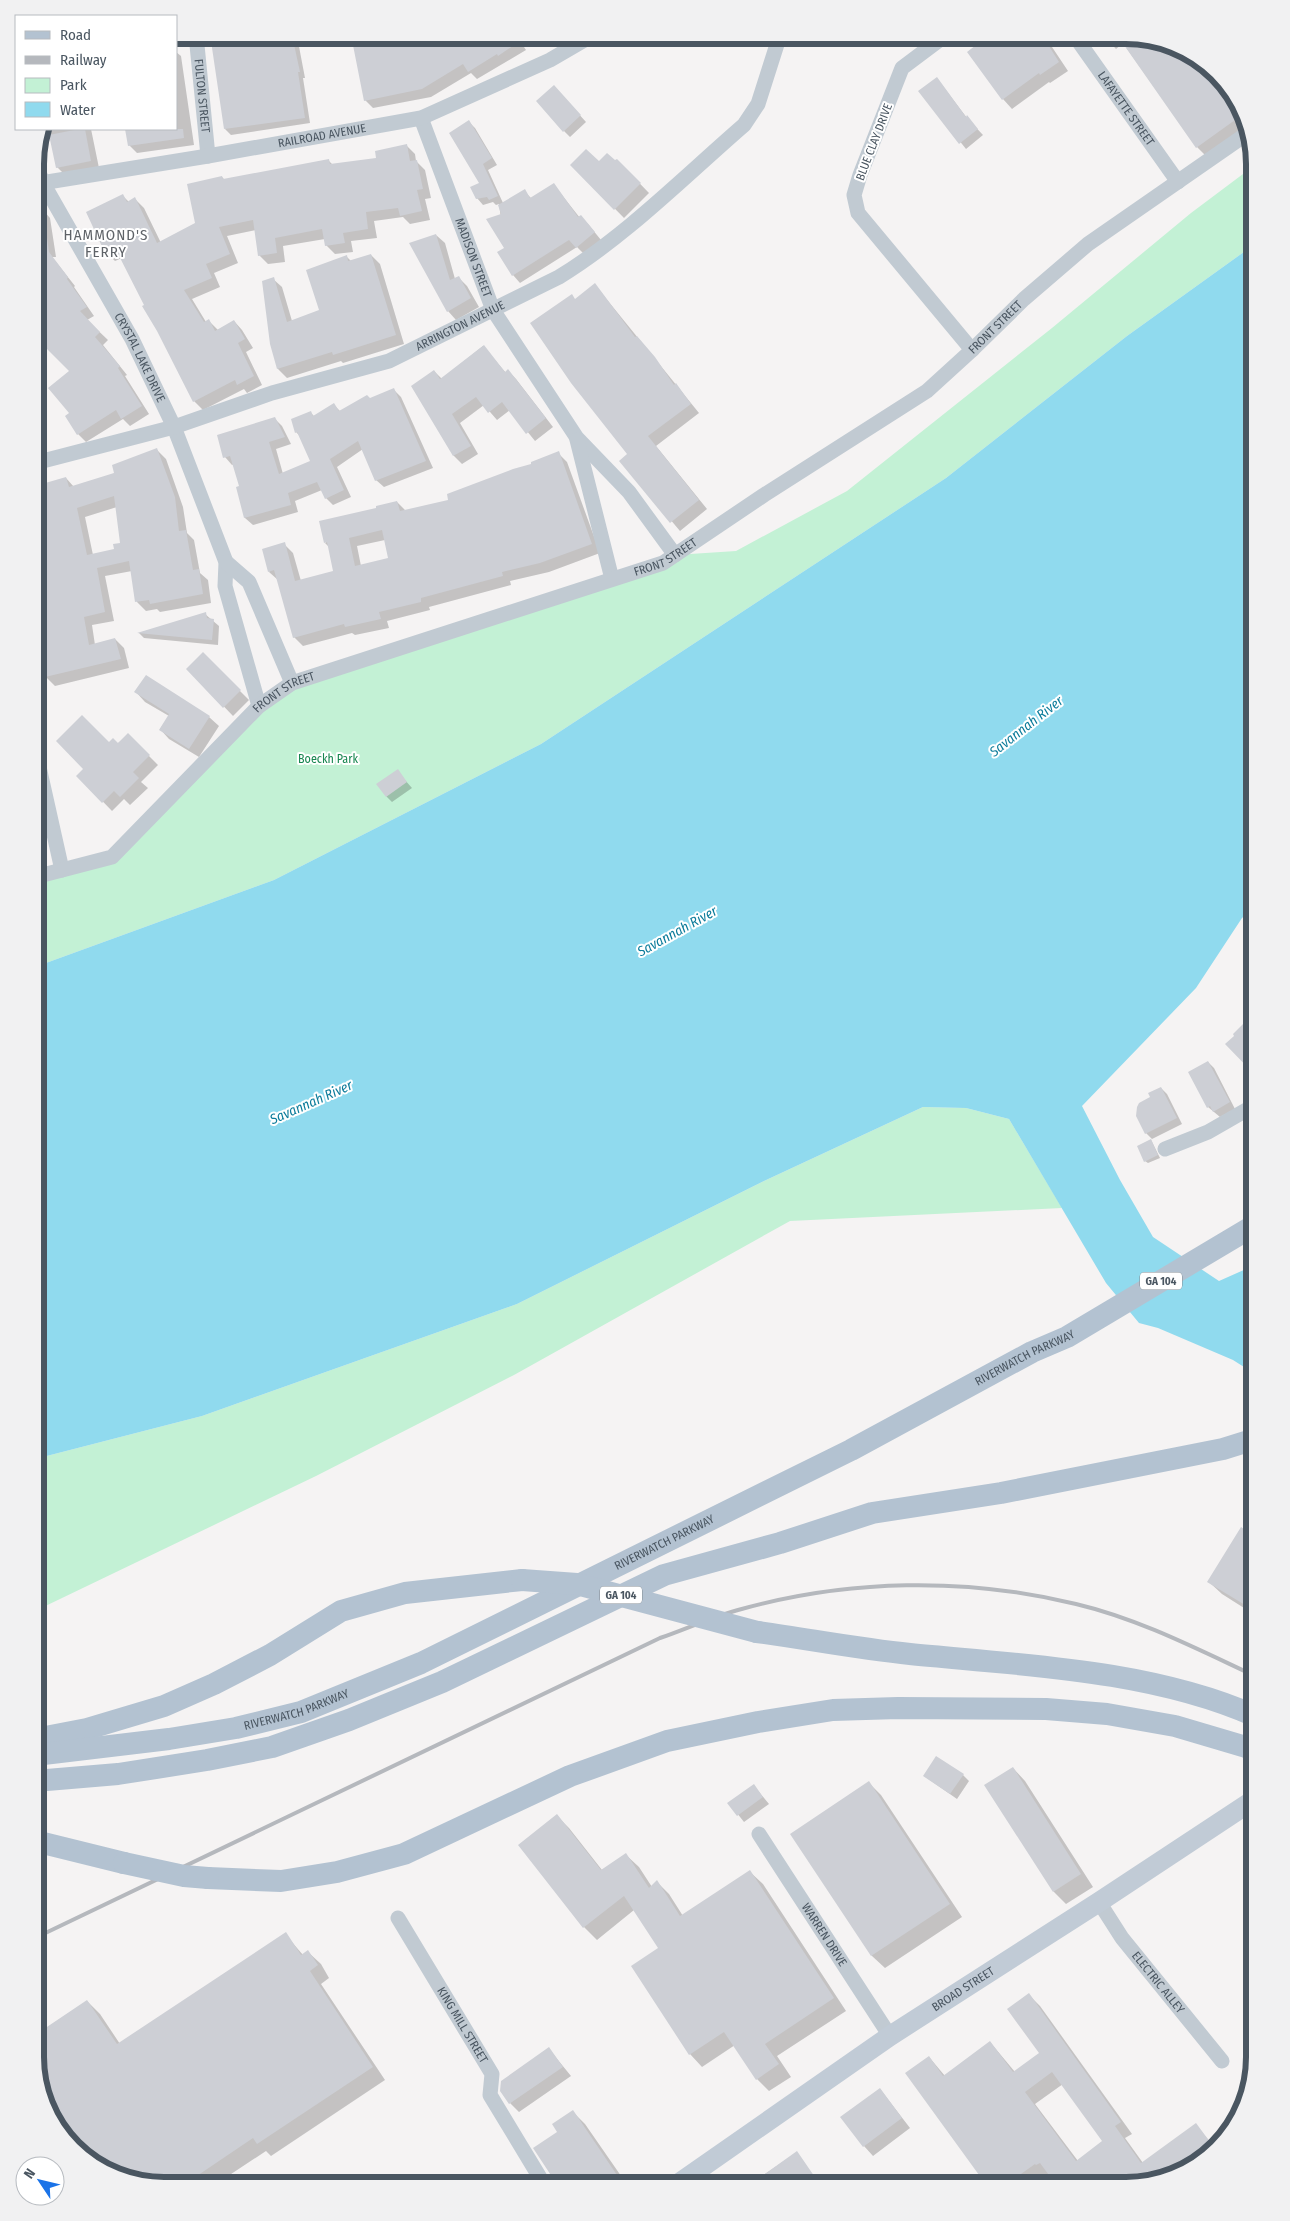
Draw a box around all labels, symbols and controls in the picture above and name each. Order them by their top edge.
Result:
legend [15,15,178,130]
text: Road [60,26,91,44]
text: Railway [60,51,107,69]
street label: FULTON STREET [191,58,213,134]
street label: LAFAYETTE STREET [1095,69,1157,149]
text: Park [60,76,87,94]
text: Water [60,101,96,119]
street label: BLUE CLAY DRIVE [853,101,895,183]
street label: RAILROAD AVENUE [277,121,367,150]
street label: MADISON STREET [452,216,495,299]
district label: HAMMOND'S FERRY [64,226,148,261]
street label: ARRINGTON AVENUE [413,298,507,354]
street label: FRONT STREET [966,298,1025,357]
street label: CRYSTAL LAKE DRIVE [111,310,168,405]
street label: FRONT STREET [632,535,700,579]
street label: FRONT STREET [250,669,317,715]
water label: Savannah River [985,692,1067,761]
park label: Boeckh Park [298,752,358,766]
water label: Savannah River [633,902,721,961]
water label: Savannah River [266,1076,356,1129]
road number: GA 104 [1140,1272,1182,1290]
street label: RIVERWATCH PARKWAY [972,1327,1077,1389]
street label: RIVERWATCH PARKWAY [612,1512,717,1573]
road number: GA 104 [600,1586,642,1604]
street label: RIVERWATCH PARKWAY [242,1686,351,1733]
street label: WARREN DRIVE [799,1900,850,1969]
street label: ELECTRIC ALLEY [1129,1949,1187,2016]
street label: BROAD STREET [929,1964,997,2014]
street label: KING MILL STREET [434,1984,491,2066]
north arrow [15,2156,65,2206]
text: N [20,2166,39,2182]

